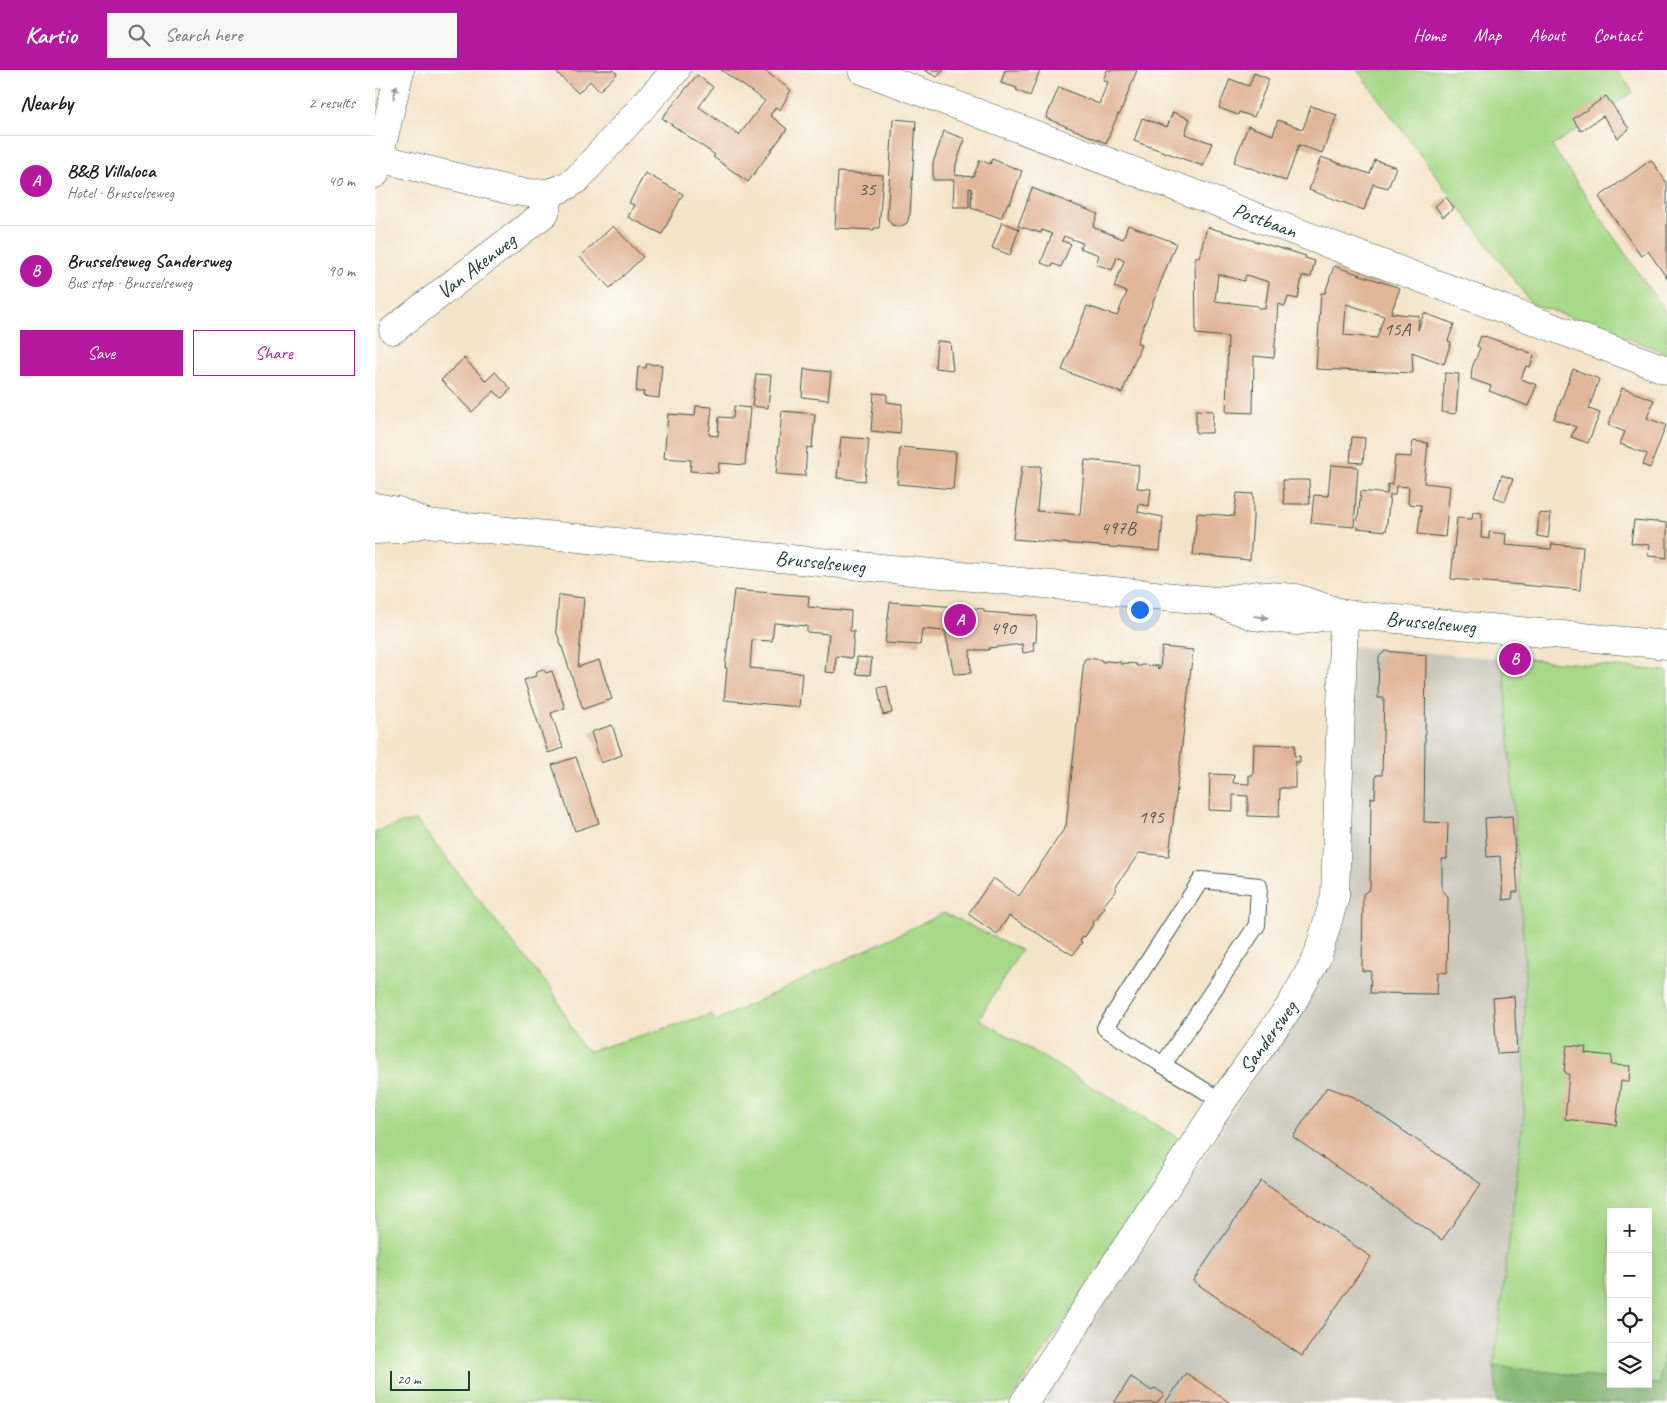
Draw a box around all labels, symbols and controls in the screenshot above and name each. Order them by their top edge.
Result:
search box [107,13,457,58]
text: Kartio [25,20,77,50]
icon: search [125,21,153,49]
text: Search here [165,23,242,47]
text: Home [1413,24,1446,46]
text: Map [1474,24,1501,46]
text: About [1529,24,1565,46]
text: Contact [1593,24,1642,46]
one-way arrow [391,85,399,100]
text: Nearby [20,90,73,116]
text: 2 results [308,93,355,113]
text: B&B Villaloca [67,159,155,183]
text: A [32,171,40,191]
text: 40 m [328,171,355,191]
house number: 35 [858,177,877,201]
text: Hotel · Brusselseweg [67,183,174,203]
street label: Postbaan [1229,196,1301,244]
street label: Van Akenweg [432,226,522,305]
text: Brusselseweg Sandersweg [67,249,231,273]
text: B [32,261,40,281]
text: 90 m [328,261,355,281]
text: Bus stop · Brusselseweg [67,273,192,293]
house number: 15A [1384,317,1412,341]
button: Save [20,330,183,376]
button: Share [193,330,355,376]
house number: 497B [1100,516,1137,540]
street label: Brusselseweg [774,545,868,580]
your location [1127,597,1153,623]
pin: A [944,601,976,639]
street label: Brusselseweg [1385,605,1479,640]
one-way arrow [1253,613,1269,621]
house number: 490 [990,616,1017,640]
pin: B [1499,640,1531,678]
house number: 195 [1138,805,1165,829]
street label: Sandersweg [1233,994,1304,1078]
map controls [1607,1208,1652,1388]
button: + [1607,1208,1652,1253]
button: − [1607,1253,1652,1298]
button: locate [1607,1298,1652,1343]
button: layers [1607,1343,1652,1388]
scale bar [390,1368,470,1391]
text: 20 m [397,1371,421,1388]

